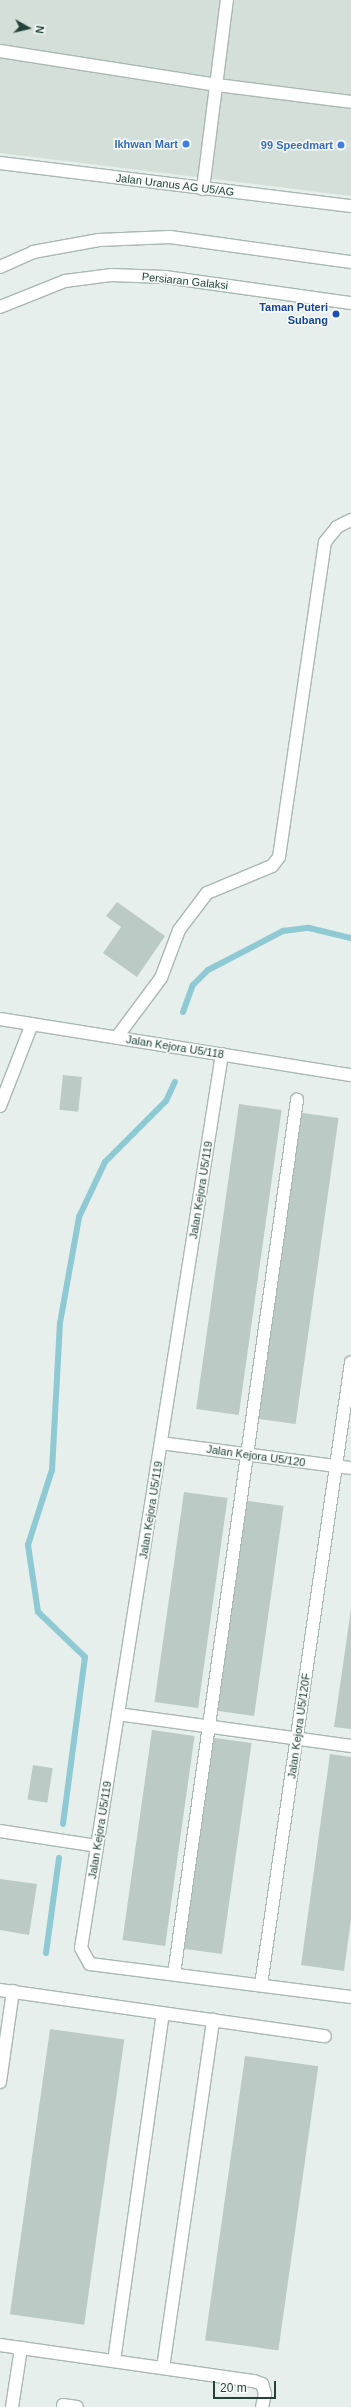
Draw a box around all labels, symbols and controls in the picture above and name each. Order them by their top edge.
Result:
north arrow [8,8,48,48]
text: N [33,25,46,34]
place label: Ikhwan Mart [114,137,178,151]
place label: 99 Speedmart [261,138,333,152]
marker: Ikhwan Mart [181,139,191,149]
marker: 99 Speedmart [336,140,346,150]
street label: Jalan Uranus AG U5/AG [115,171,235,199]
street label: Persiaran Galaksi [141,270,229,292]
place label: Taman Puteri Subang [259,301,328,327]
marker: Taman Puteri Subang [331,309,341,319]
street label: Jalan Kejora U5/118 [125,1033,225,1061]
street label: Jalan Kejora U5/119 [187,1140,215,1240]
street label: Jalan Kejora U5/120 [206,1443,306,1469]
street label: Jalan Kejora U5/119 [137,1460,165,1560]
street label: Jalan Kejora U5/120F [285,1672,313,1780]
street label: Jalan Kejora U5/119 [86,1780,114,1880]
scale bar [215,2373,278,2399]
text: 20 m [220,2381,247,2395]

